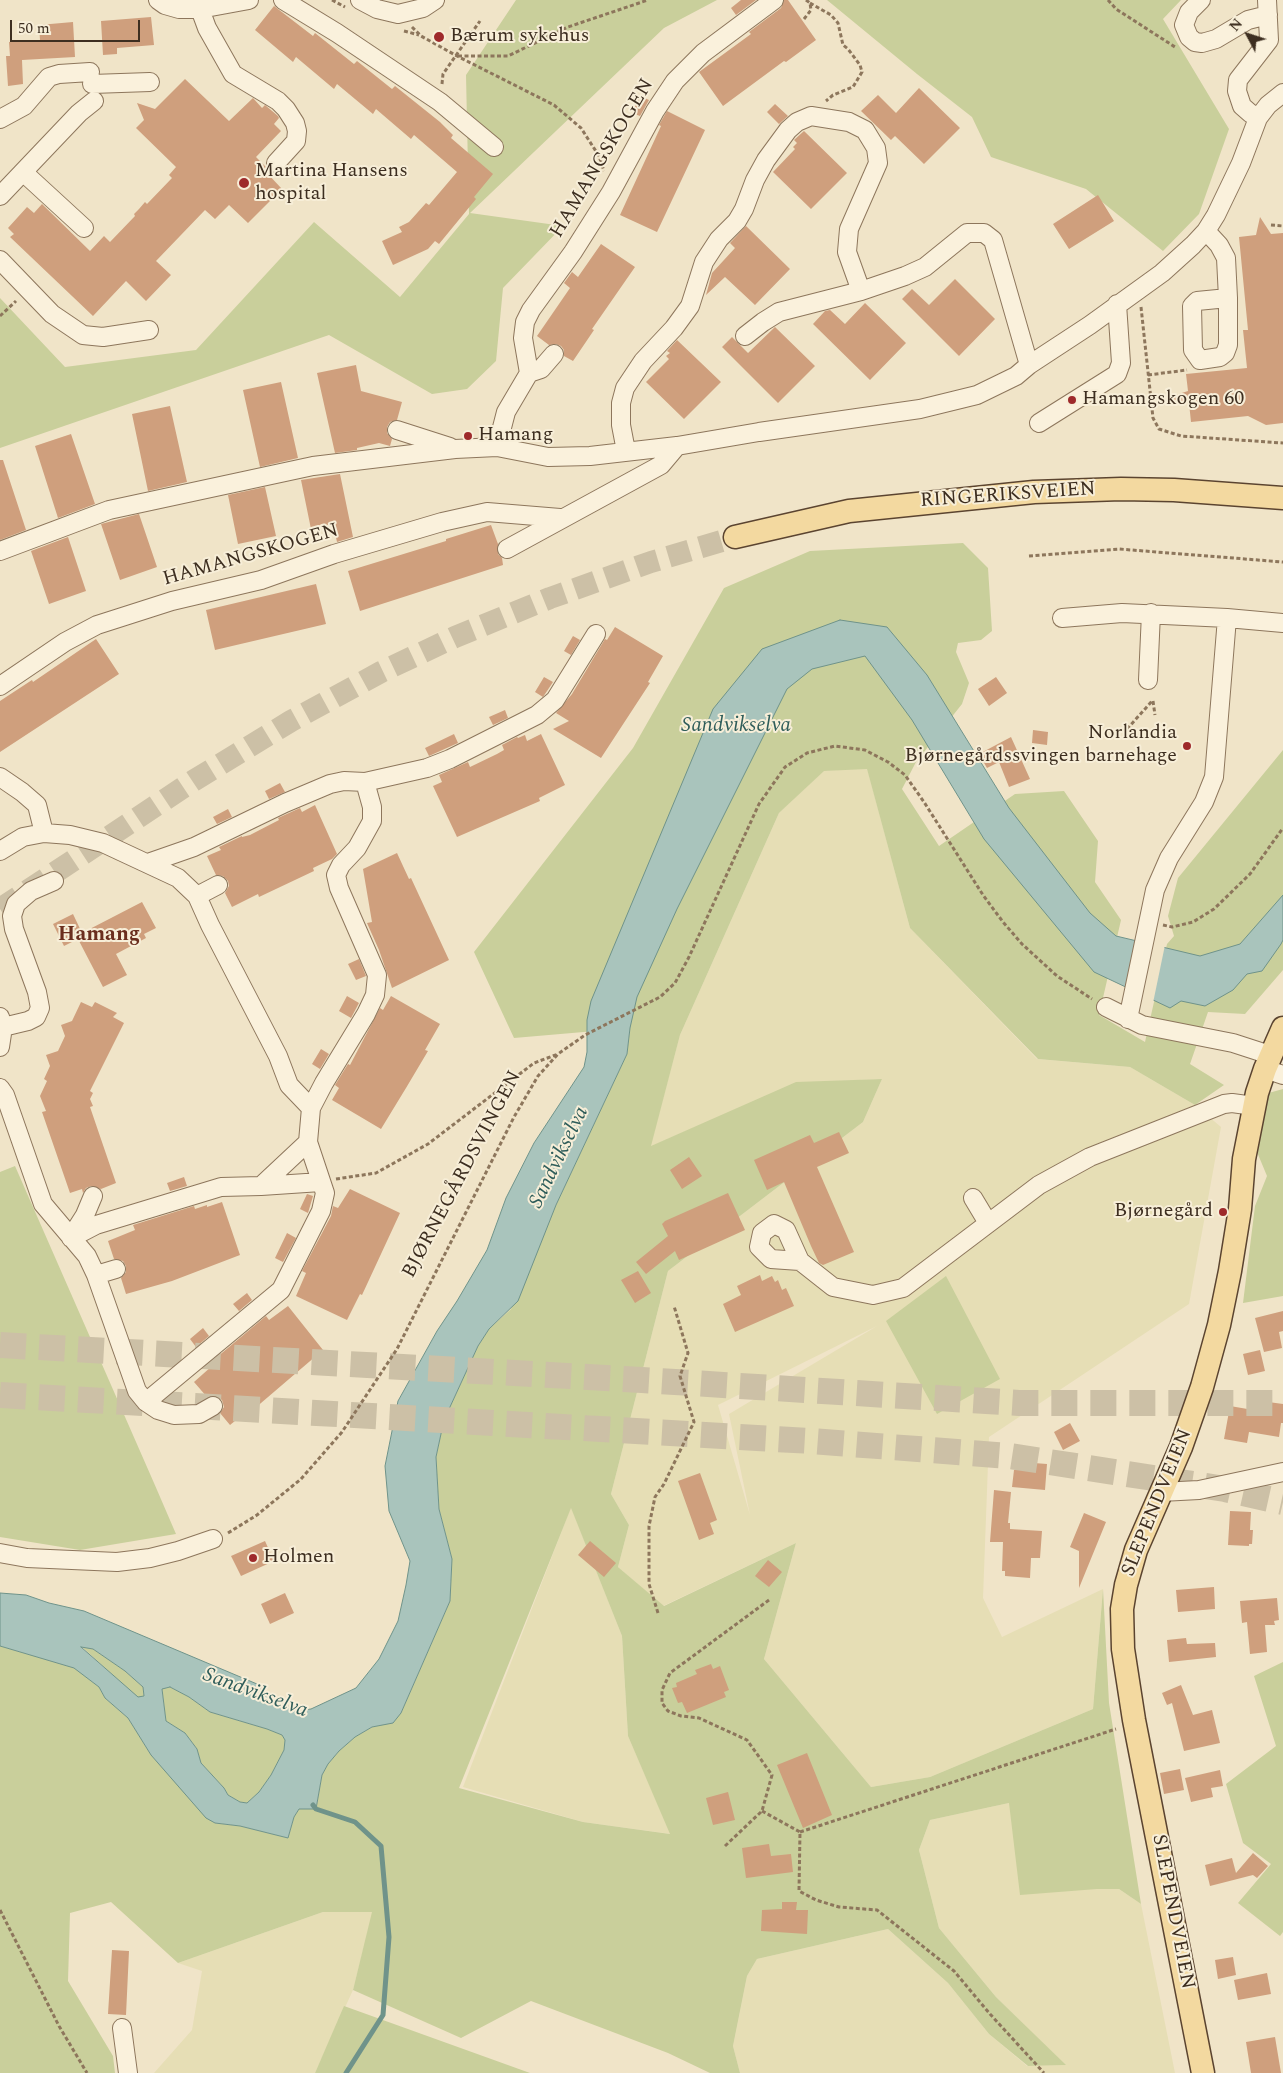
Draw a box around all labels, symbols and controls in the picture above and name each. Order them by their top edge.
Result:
scale bar [12,10,142,42]
north arrow [1223,10,1273,60]
text: N [1224,14,1248,36]
text: 50 m [18,17,50,40]
place label: Bærum sykehus [450,25,589,49]
marker: Bærum sykehus [432,30,446,44]
street label: HAMANGSKOGEN [546,75,660,243]
place label: Martina Hansens hospital [255,160,408,207]
marker: Martina Hansens hospital [237,176,251,190]
place label: Hamangskogen 60 [1082,388,1244,412]
marker: Hamangskogen 60 [1066,394,1078,406]
place label: Hamang [478,424,553,448]
marker: Hamang [462,430,474,442]
street label: RINGERIKSVEIEN [919,478,1097,514]
street label: HAMANGSKOGEN [160,519,342,593]
water label: Sandvikselva [681,714,791,740]
place label: Norlandia Bjørnegårdssvingen barnehage [904,722,1177,769]
marker: Norlandia Bjørnegårdssvingen barnehage [1181,740,1193,752]
district label: Hamang [58,923,140,949]
street label: BJØRNEGÅRDSVINGEN [398,1067,528,1283]
water label: Sandvikselva [525,1103,595,1213]
place label: Bjørnegård [1114,1200,1213,1224]
marker: Bjørnegård [1217,1206,1229,1218]
street label: SLEPENDVEIEN [1117,1426,1199,1580]
place label: Holmen [263,1546,334,1570]
marker: Holmen [247,1552,259,1564]
water label: Sandvikselva [199,1663,311,1725]
street label: SLEPENDVEIEN [1145,1833,1199,1991]

